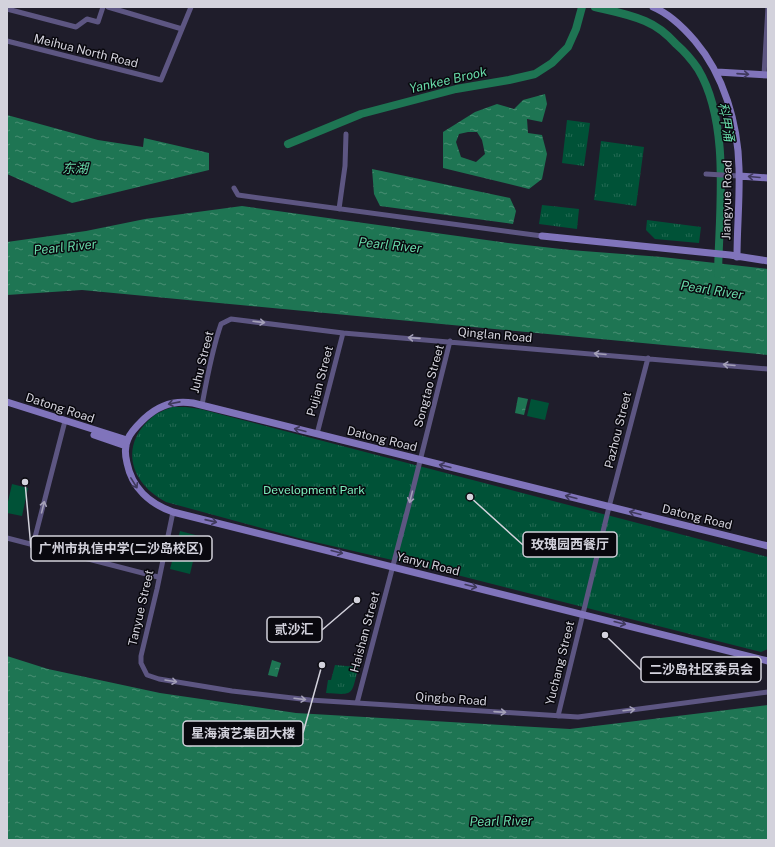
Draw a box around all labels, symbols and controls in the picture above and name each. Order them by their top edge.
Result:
street label: Meihua North Road [32,31,140,71]
water label: Yankee Brook [408,64,488,96]
one-way arrow [736,70,749,77]
water label: 科甲涌 [715,101,737,144]
street label: Jiangyue Road [719,160,735,240]
water label: 东湖 [62,161,90,176]
one-way arrow [748,174,761,181]
water label: Pearl River [358,234,422,256]
water label: Pearl River [33,236,97,258]
water label: Pearl River [680,278,745,302]
one-way arrow [252,319,265,326]
street label: Qinglan Road [457,325,533,345]
street label: Juhu Street [188,329,217,395]
one-way arrow [408,335,421,342]
street label: Songtao Street [411,343,447,429]
street label: Pujian Street [304,344,336,418]
one-way arrow [594,350,607,358]
one-way arrow [723,362,736,369]
street label: Datong Road [24,390,96,426]
street label: Pazhou Street [602,390,634,470]
one-way arrow [168,400,181,408]
street label: Datong Road [346,424,418,454]
one-way arrow [294,426,307,433]
one-way arrow [439,461,452,469]
one-way arrow [131,477,139,489]
park label: Development Park [263,483,365,497]
one-way arrow [407,490,414,503]
one-way arrow [565,493,578,501]
one-way arrow [39,501,47,514]
street label: Datong Road [661,502,733,532]
one-way arrow [629,509,642,517]
one-way arrow [204,517,217,525]
callout: 玫瑰园西餐厅 [523,532,617,557]
callout: 广州市执信中学(二沙岛校区) [31,536,212,561]
text: 玫瑰园西餐厅 [531,537,609,552]
text: 广州市执信中学(二沙岛校区) [39,541,203,556]
one-way arrow [330,549,343,557]
street label: Yanyu Road [395,549,461,579]
street label: Tanyue Street [125,568,157,647]
one-way arrow [465,583,478,591]
street label: Haishan Street [347,590,383,674]
callout: 贰沙汇 [267,617,322,642]
street label: Yuchang Street [543,619,577,706]
one-way arrow [613,620,626,628]
text: 贰沙汇 [274,622,314,637]
callout: 二沙岛社区委员会 [641,657,761,682]
text: 二沙岛社区委员会 [649,662,753,677]
one-way arrow [164,677,177,685]
street label: Qingbo Road [415,690,487,708]
one-way arrow [293,695,306,703]
one-way arrow [622,706,635,714]
one-way arrow [493,709,506,716]
callout: 星海演艺集团大楼 [183,721,303,746]
text: 星海演艺集团大楼 [191,726,295,741]
water label: Pearl River [469,813,533,829]

